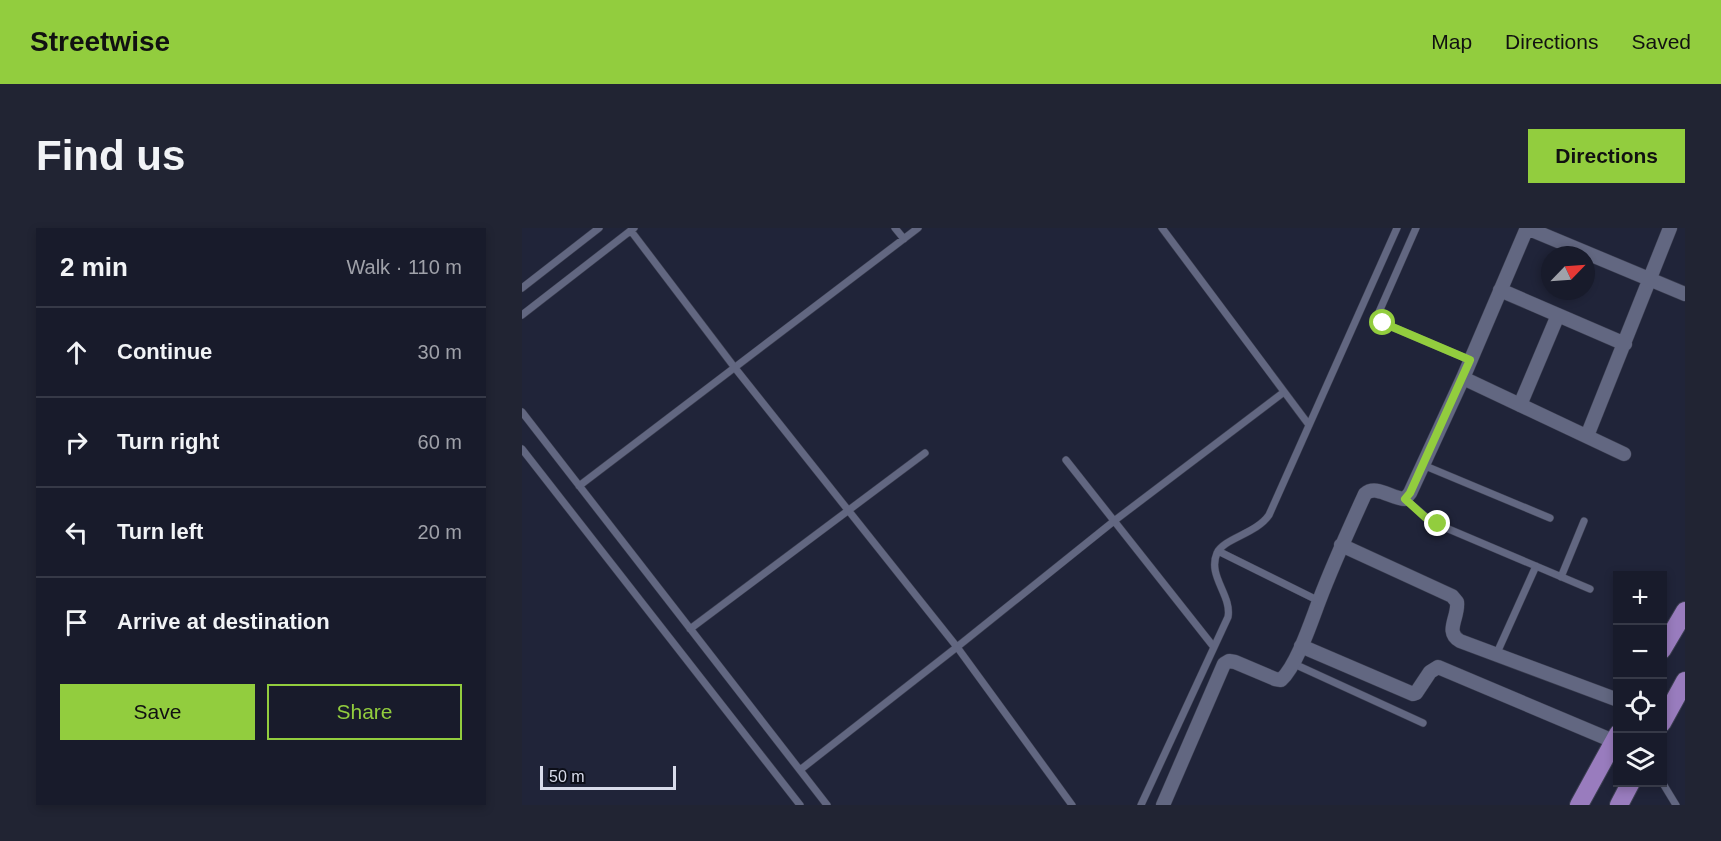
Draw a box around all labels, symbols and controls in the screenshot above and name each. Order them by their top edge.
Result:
text: Streetwise [30,26,170,57]
text: Map [1431,30,1472,53]
text: Directions [1505,30,1598,53]
text: Saved [1631,30,1691,53]
button: Directions [1528,129,1685,183]
text: Find us [36,132,185,179]
north arrow [1541,246,1595,300]
text: 2 min [60,252,128,282]
text: Walk · 110 m [346,256,462,278]
route start [1369,309,1395,335]
icon: ahead [60,336,93,369]
text: Continue [117,339,212,364]
text: 30 m [418,341,462,363]
icon: right [60,426,93,459]
text: Turn right [117,429,219,454]
text: 60 m [418,431,462,453]
route end [1424,510,1450,536]
icon: left [60,516,93,549]
text: Turn left [117,519,203,544]
text: 20 m [418,521,462,543]
map controls [1613,571,1667,787]
button: + [1613,571,1667,625]
icon: arrive [60,606,93,639]
text: Arrive at destination [117,609,330,634]
button: − [1613,625,1667,679]
button: locate [1613,679,1667,733]
button: Save [60,684,255,740]
button: Share [267,684,462,740]
button: layers [1613,733,1667,787]
scale bar [540,763,676,790]
text: 50 m [549,768,585,785]

